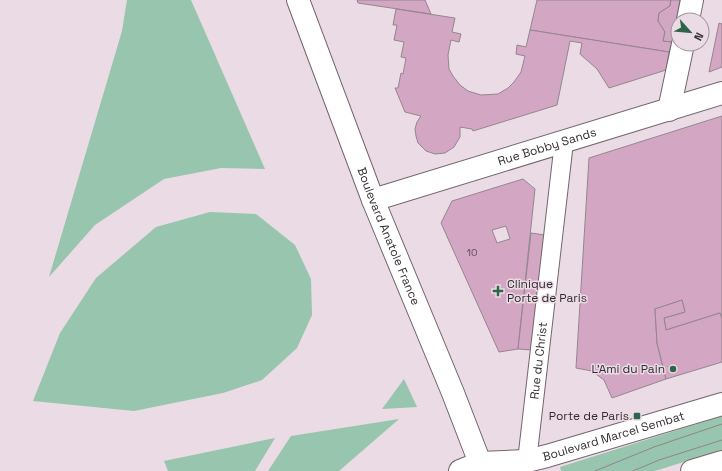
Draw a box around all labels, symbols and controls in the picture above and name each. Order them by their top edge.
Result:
north arrow [670,12,710,52]
text: N [691,30,707,43]
street label: Rue Bobby Sands [496,124,598,169]
street label: Boulevard Anatole France [353,165,424,308]
house number: 10 [467,246,477,259]
place label: Clinique Porte de Paris [507,276,587,306]
marker: Clinique Porte de Paris [492,285,504,297]
street label: Rue du Christ [526,321,551,400]
place label: L'Ami du Pain [591,361,665,377]
marker: L'Ami du Pain [668,364,678,374]
street label: Boulevard Marcel Sembat [541,408,686,465]
place label: Porte de Paris [549,408,629,424]
marker: Porte de Paris [632,411,642,421]

